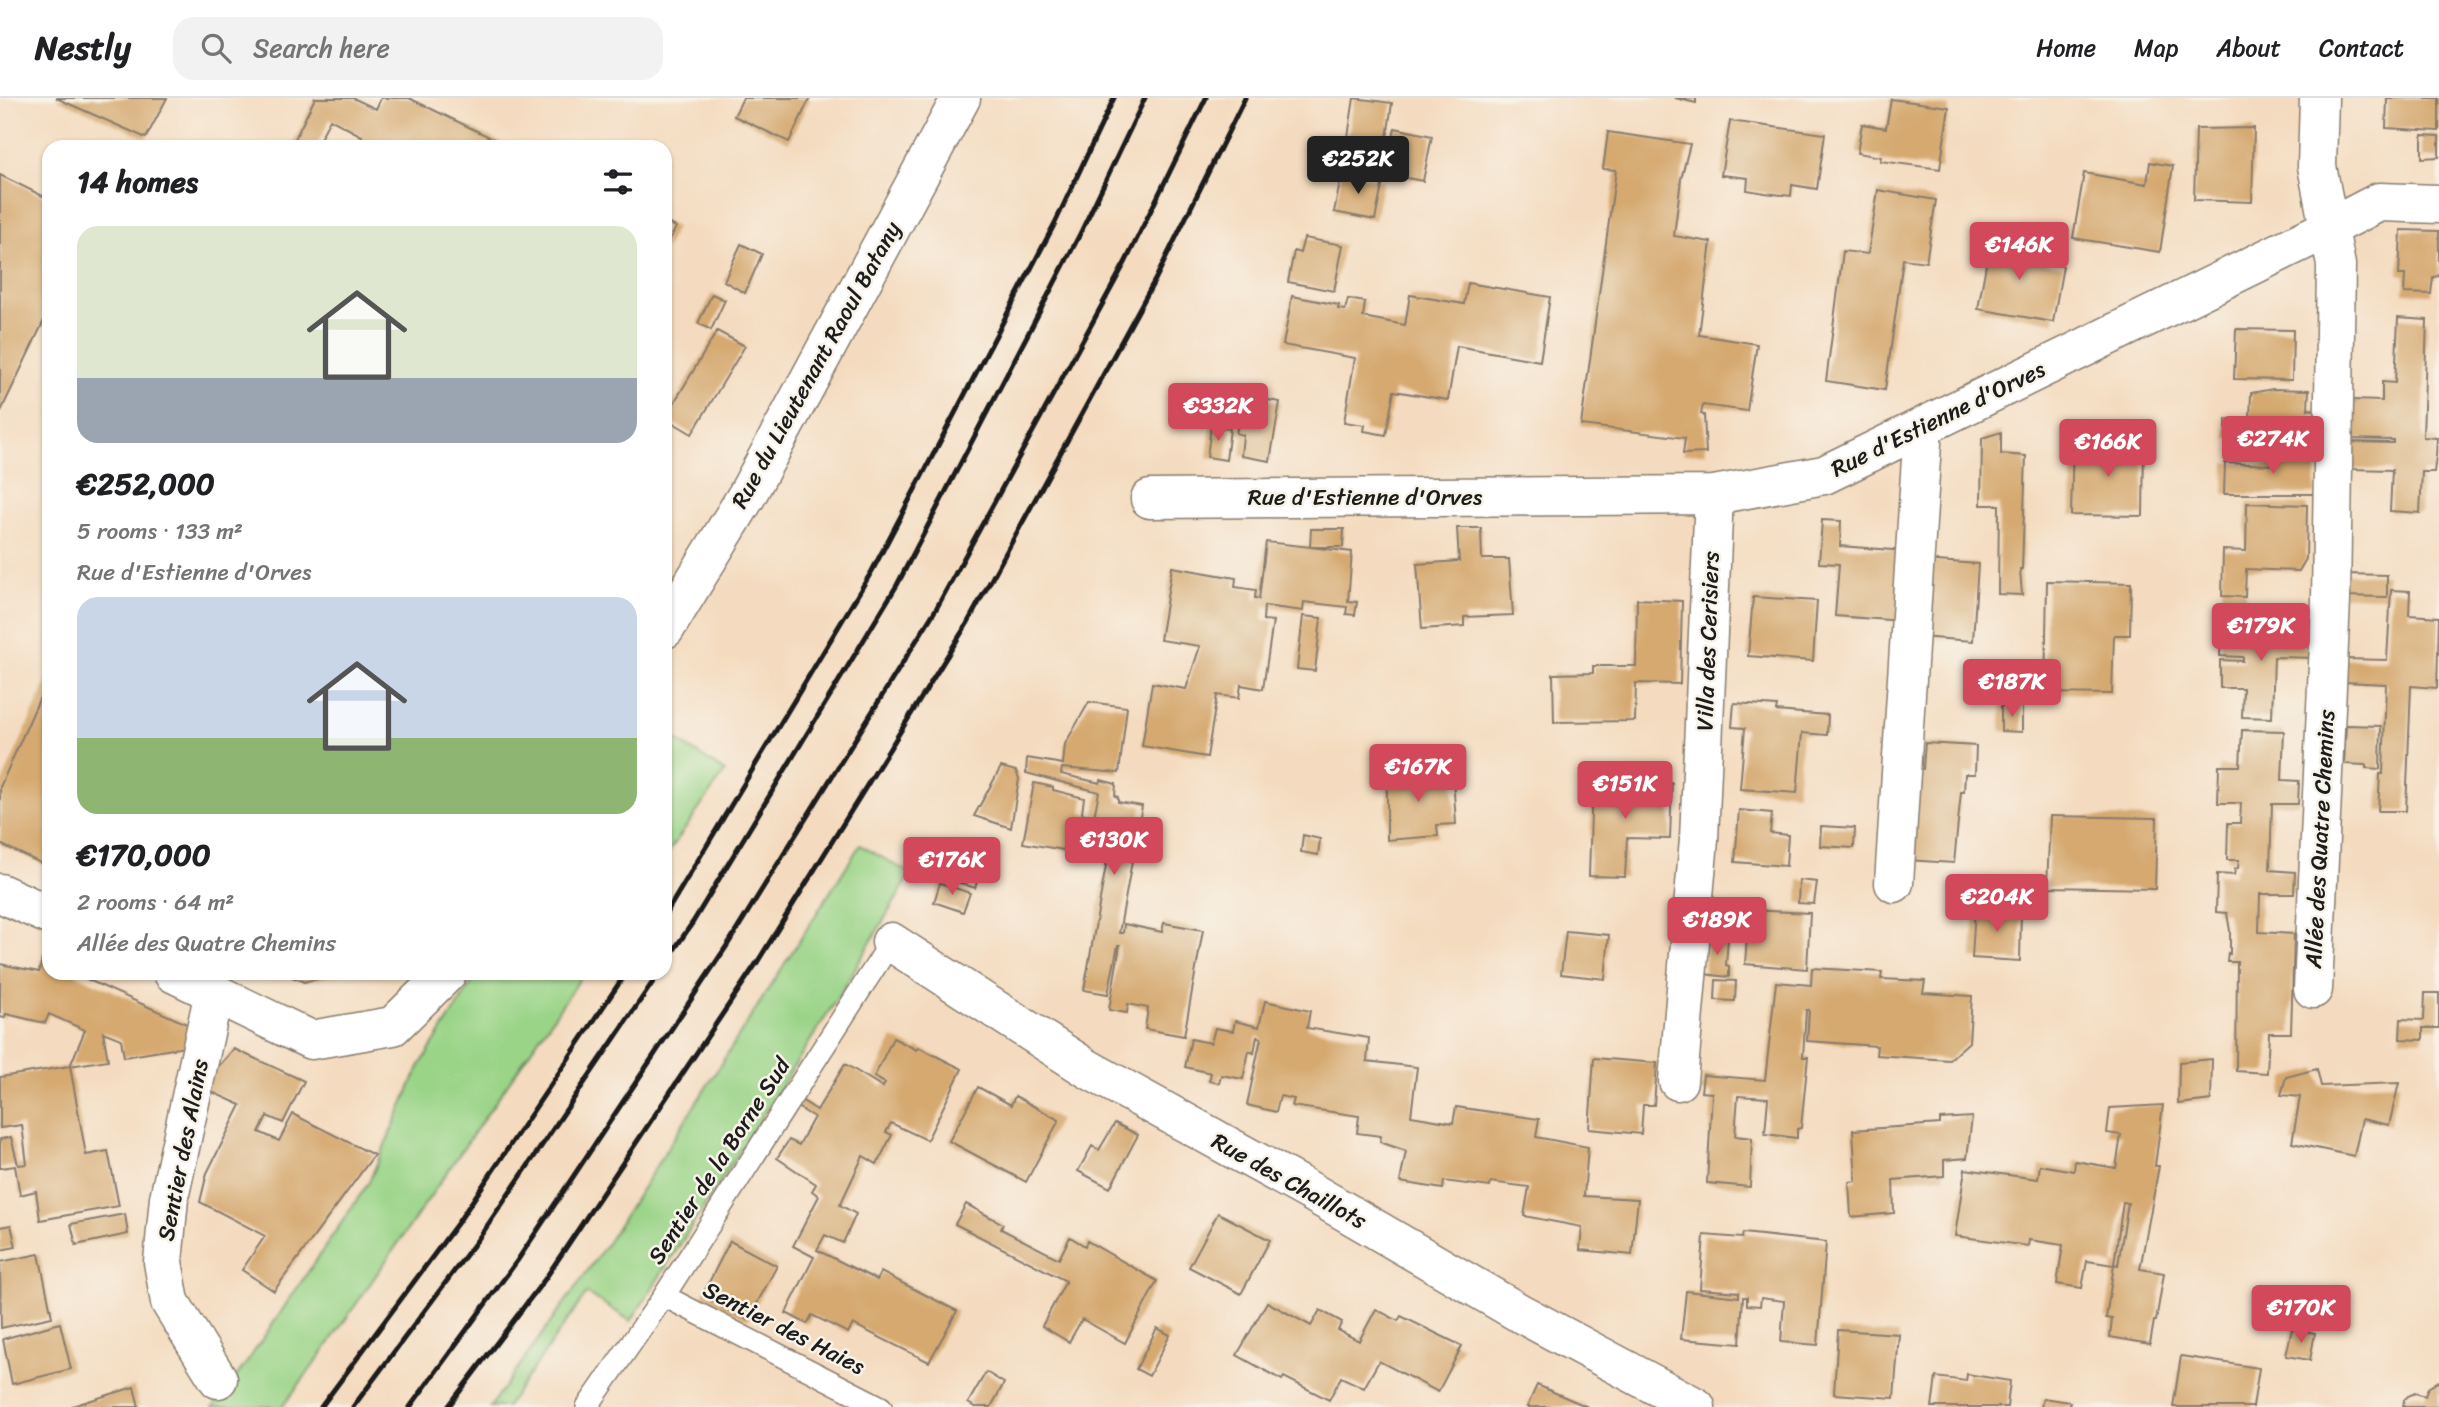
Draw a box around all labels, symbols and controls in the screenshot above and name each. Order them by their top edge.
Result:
search box [173,17,663,80]
text: Nestly [35,19,131,77]
text: Search here [253,25,390,71]
text: Home [2036,27,2096,69]
text: Map [2134,27,2178,69]
text: About [2216,27,2281,69]
text: Contact [2319,27,2404,69]
icon: search [197,29,235,67]
pin: €252K [1309,136,1407,196]
text: €252K [1323,138,1393,179]
text: 14 homes [77,155,198,209]
icon: filters [599,163,637,201]
street label: Rue du Lieutenant Raoul Batany [720,214,912,516]
pin: €146K [1970,222,2068,282]
text: €146K [1986,224,2052,265]
icon: home [294,272,420,398]
street label: Rue d'Estienne d'Orves [1824,349,2053,489]
pin: €332K [1169,384,1267,443]
text: €332K [1184,385,1252,426]
pin: €274K [2224,416,2322,476]
text: €274K [2238,418,2308,459]
pin: €166K [2059,420,2157,479]
text: €166K [2075,421,2141,462]
text: €252,000 [77,457,215,511]
street label: Rue d'Estienne d'Orves [1248,477,1483,518]
text: 5 rooms · 133 m² [77,511,243,552]
street label: Villa des Cerisiers [1684,550,1732,732]
text: Rue d'Estienne d'Orves [77,552,312,593]
pin: €179K [2212,603,2310,663]
text: €179K [2228,605,2294,646]
icon: home [294,643,420,769]
pin: €187K [1963,660,2061,719]
text: €187K [1979,661,2045,702]
street label: Allée des Quatre Chemins [2293,708,2347,970]
pin: €167K [1369,744,1467,804]
text: €167K [1385,746,1451,787]
pin: €151K [1576,762,1674,821]
text: €151K [1593,763,1657,804]
pin: €130K [1065,818,1163,877]
text: €130K [1081,819,1147,860]
text: €170,000 [77,828,211,882]
pin: €176K [903,838,1001,897]
text: €176K [919,839,985,880]
pin: €204K [1948,874,2046,934]
text: €204K [1961,876,2033,917]
text: 2 rooms · 64 m² [77,882,234,923]
pin: €189K [1668,898,1766,957]
text: €189K [1683,899,1751,940]
text: Allée des Quatre Chemins [77,923,336,964]
street label: Sentier de la Borne Sud [636,1048,803,1273]
street label: Sentier des Alains [145,1055,221,1245]
street label: Rue des Chaillots [1204,1121,1375,1241]
street label: Sentier des Haies [696,1269,873,1387]
pin: €170K [2252,1286,2350,1345]
text: €170K [2268,1287,2334,1328]

